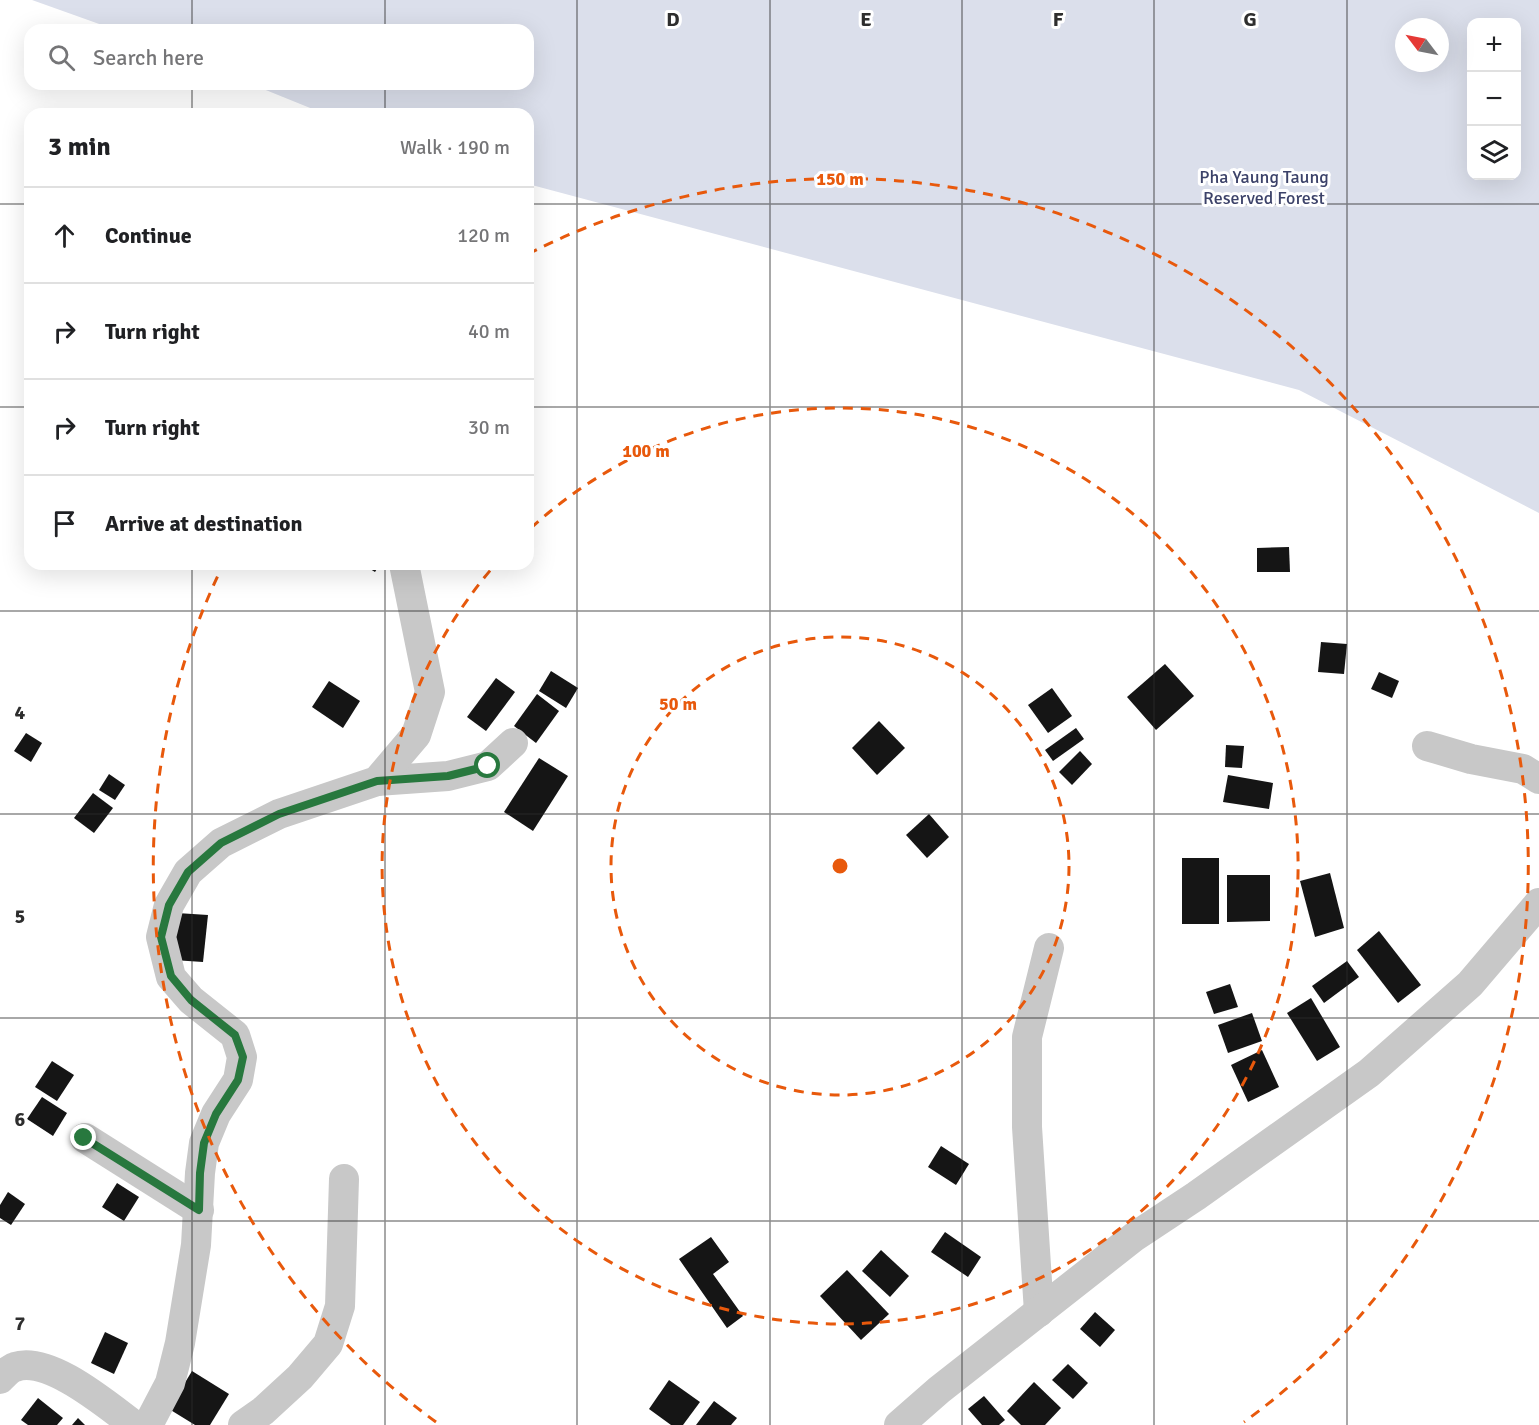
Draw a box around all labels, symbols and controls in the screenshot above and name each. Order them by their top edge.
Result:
text: D [666,7,680,32]
text: E [860,7,872,32]
text: F [1053,7,1064,32]
text: G [1243,7,1257,32]
north arrow [1395,18,1449,72]
map controls [1467,18,1521,180]
button: + [1467,18,1521,72]
search box [24,24,534,90]
icon: search [45,41,78,74]
text: Search here [93,44,204,71]
button: − [1467,72,1521,126]
button: layers [1467,126,1521,180]
text: 3 min [48,131,111,163]
text: Walk · 190 m [400,135,510,160]
park label: Pha Yaung Taung Reserved Forest [1199,166,1329,209]
text: 150 m [816,168,864,190]
icon: ahead [48,219,81,252]
text: Continue [105,222,192,249]
text: 120 m [457,223,510,248]
icon: right [48,315,81,348]
text: Turn right [105,318,200,345]
text: 40 m [468,319,510,344]
icon: right [48,411,81,444]
text: Turn right [105,414,200,441]
text: 30 m [468,415,510,440]
text: 100 m [622,440,670,462]
icon: arrive [48,507,81,540]
text: Arrive at destination [105,510,302,537]
text: 50 m [659,693,697,715]
text: 4 [15,700,26,725]
route start [474,752,500,778]
centre of rings [830,856,850,876]
text: 5 [15,904,25,929]
text: 6 [15,1107,26,1132]
route end [70,1124,96,1150]
text: 7 [15,1311,26,1336]

